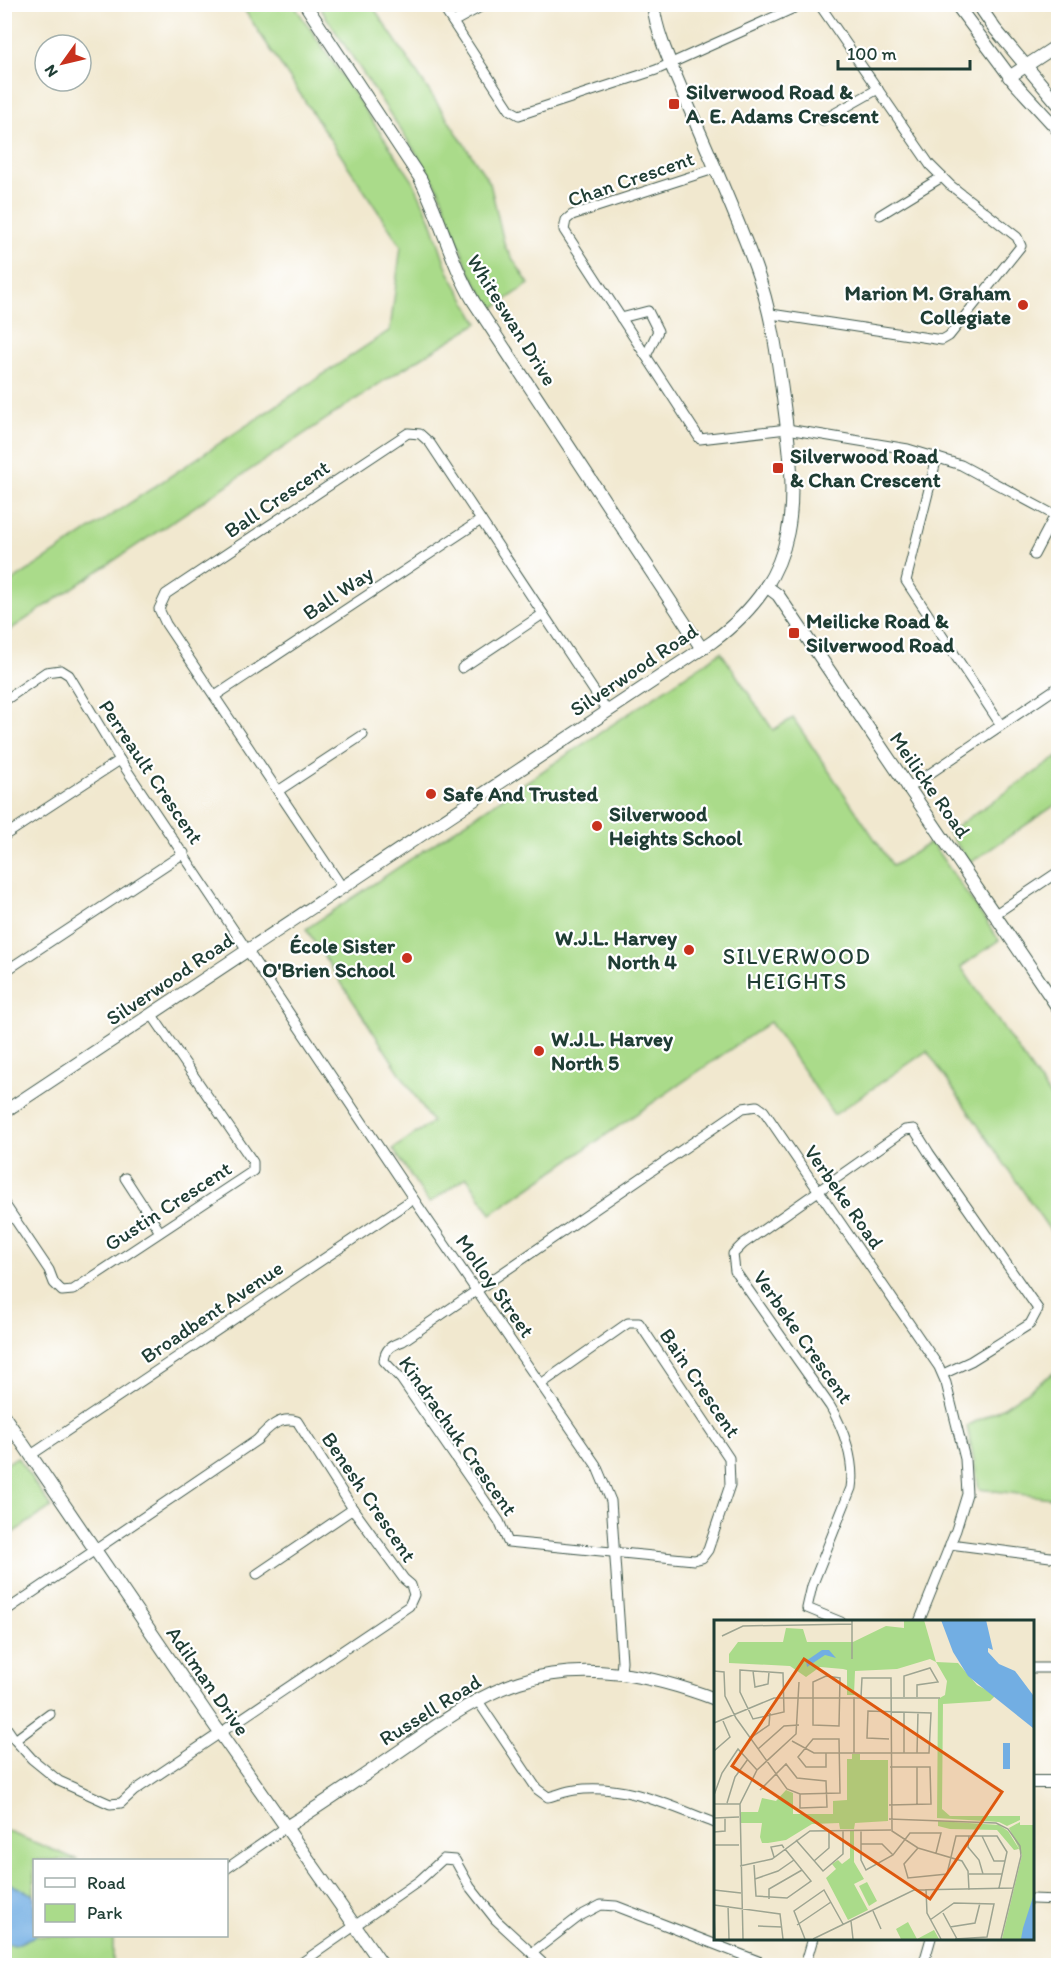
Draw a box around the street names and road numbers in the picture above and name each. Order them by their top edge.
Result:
street label: Chan Crescent [564,145,698,212]
street label: Whiteswan Drive [462,249,563,390]
street label: Ball Crescent [219,454,334,543]
street label: Ball Way [298,560,378,625]
street label: Silverwood Road [565,617,703,721]
street label: Perreault Crescent [94,695,209,849]
street label: Meilicke Road [885,727,976,843]
street label: Silverwood Road [101,926,239,1030]
street label: Verbeke Road [799,1140,890,1254]
street label: Gustin Crescent [100,1155,236,1256]
street label: Molloy Street [451,1229,540,1342]
street label: Broadbent Avenue [136,1255,288,1368]
street label: Verbeke Crescent [748,1265,859,1408]
street label: Bain Crescent [655,1323,746,1442]
street label: Kindrachuk Crescent [394,1351,523,1520]
street label: Benesh Crescent [317,1427,422,1567]
street label: Adilman Drive [162,1621,255,1740]
street label: Russell Road [374,1668,485,1751]

